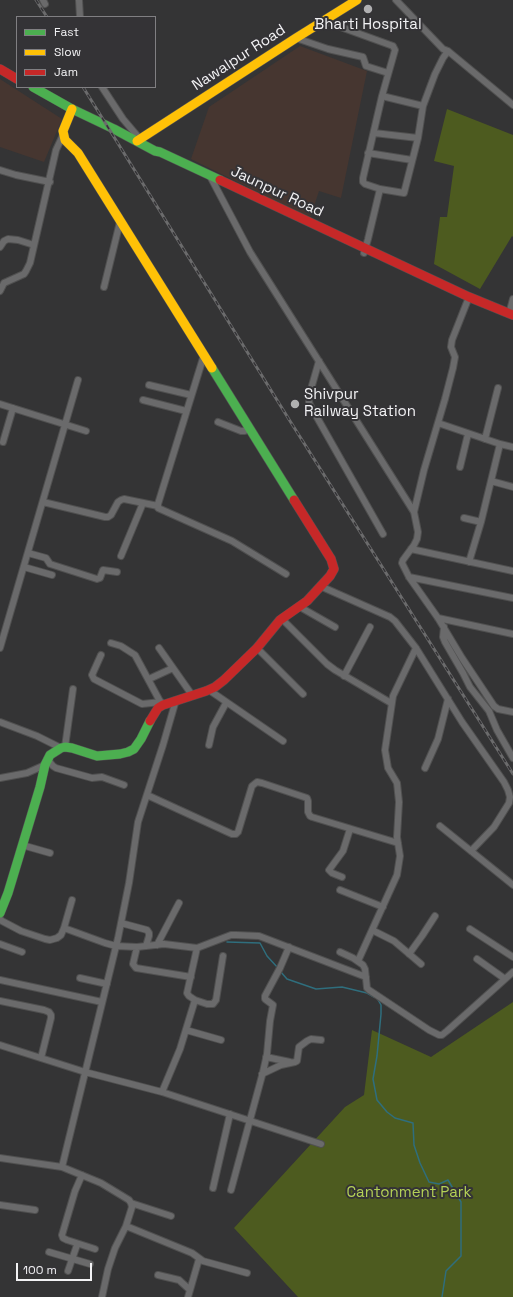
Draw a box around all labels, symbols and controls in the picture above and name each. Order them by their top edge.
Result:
marker: Bharti Hospital [362,3,374,15]
legend [16,16,156,88]
place label: Bharti Hospital [314,16,422,34]
street label: Nawalpur Road [189,21,289,95]
text: Fast [54,24,79,40]
text: Slow [54,44,81,60]
text: Jam [54,64,78,80]
street label: Jaunpur Road [228,163,326,221]
place label: Shivpur Railway Station [304,386,416,421]
marker: Shivpur Railway Station [289,398,301,410]
park label: Cantonment Park [346,1184,472,1202]
scale bar [18,1255,94,1281]
text: 100 m [23,1262,57,1278]

